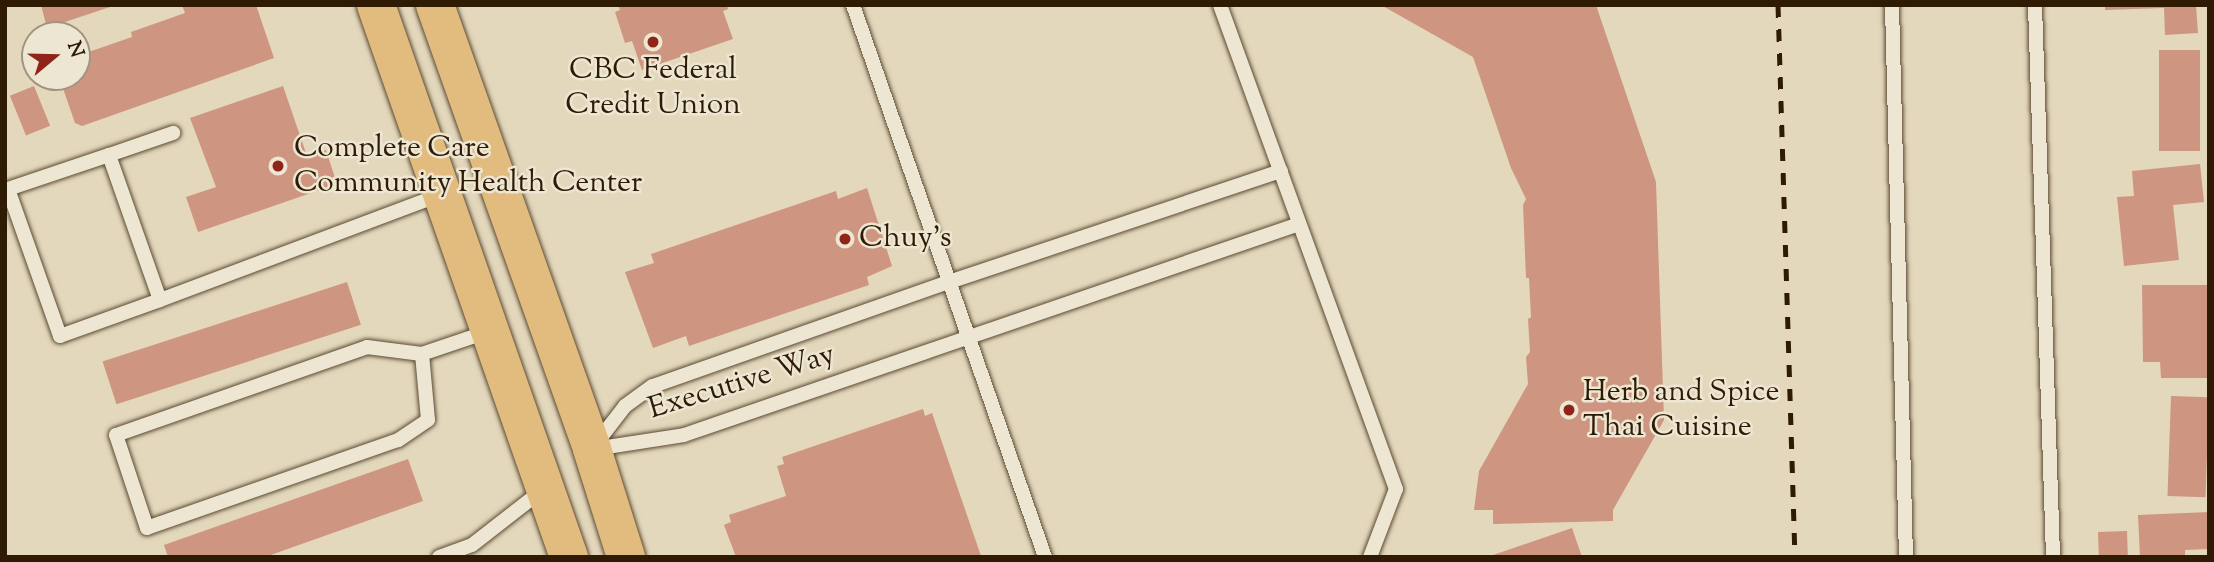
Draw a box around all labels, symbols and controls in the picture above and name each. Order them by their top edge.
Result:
north arrow [21,21,91,91]
marker: CBC Federal Credit Union [645,34,661,50]
text: N [59,38,90,61]
place label: CBC Federal Credit Union [565,53,741,124]
place label: Complete Care Community Health Center [294,131,642,202]
marker: Complete Care Community Health Center [268,156,288,176]
place label: Chuy's [859,221,952,257]
marker: Chuy's [837,231,853,247]
street label: Executive Way [645,338,839,428]
place label: Herb and Spice Thai Cuisine [1583,375,1779,446]
marker: Herb and Spice Thai Cuisine [1561,402,1577,418]

